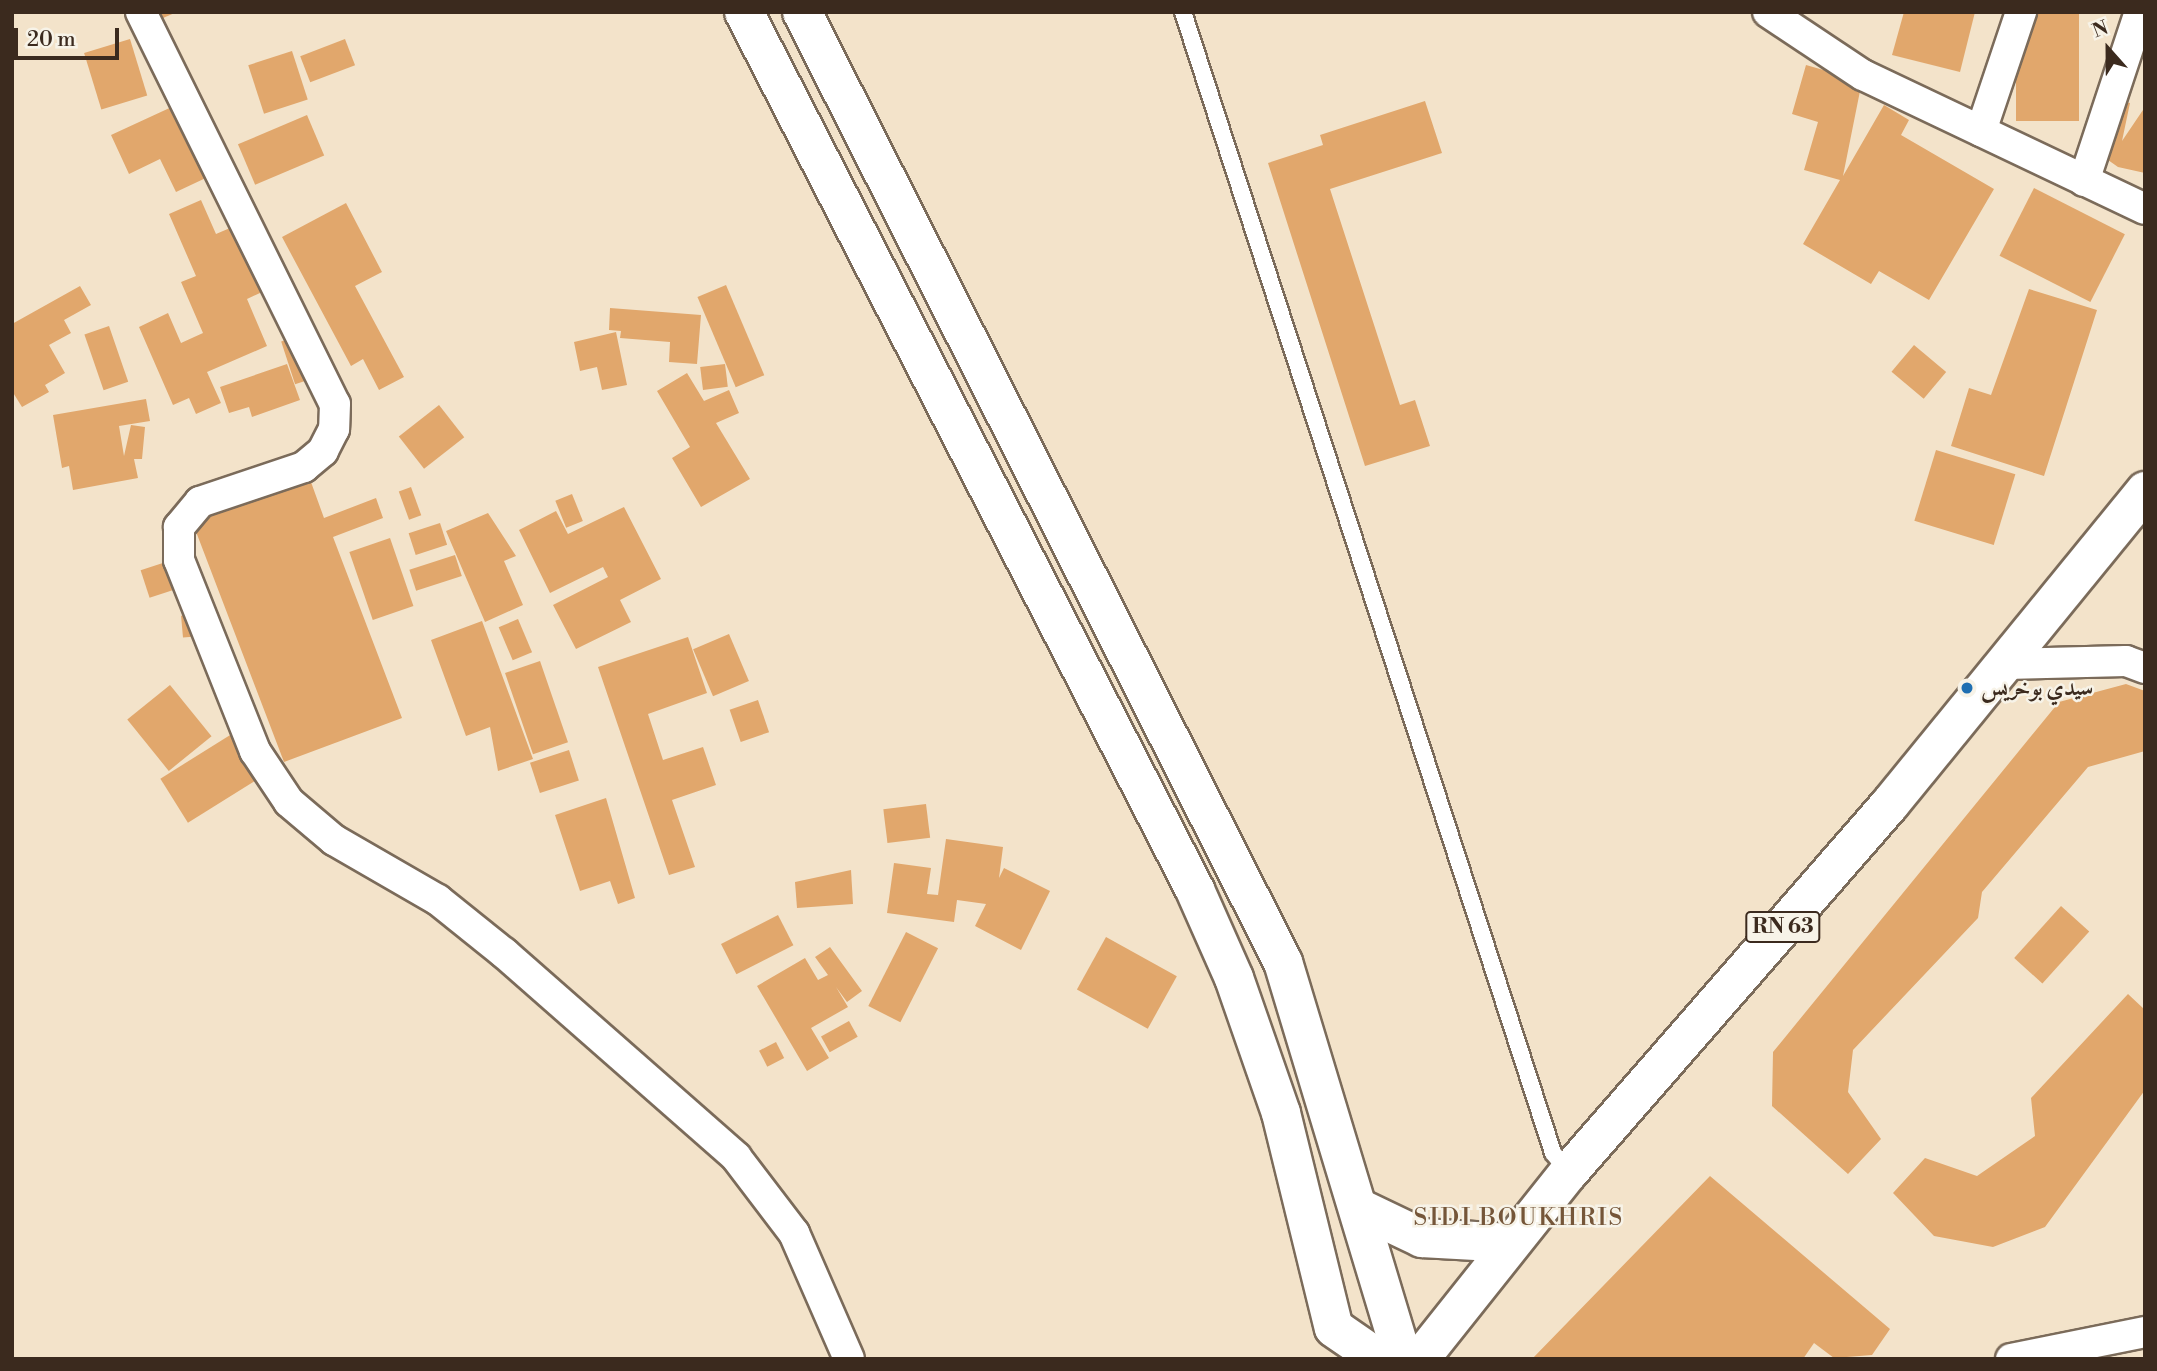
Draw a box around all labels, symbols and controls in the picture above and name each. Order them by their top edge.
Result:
scale bar [18,14,122,58]
north arrow [2073,14,2143,84]
text: N [2089,15,2112,43]
text: 20 m [27,27,76,53]
place label: سيدي بوخريس [1981,674,2093,702]
marker: سيدي بوخريس [1959,680,1975,696]
road number: RN 63 [1744,909,1822,944]
district label: SIDI BOUKHRIS [1415,1205,1623,1233]

